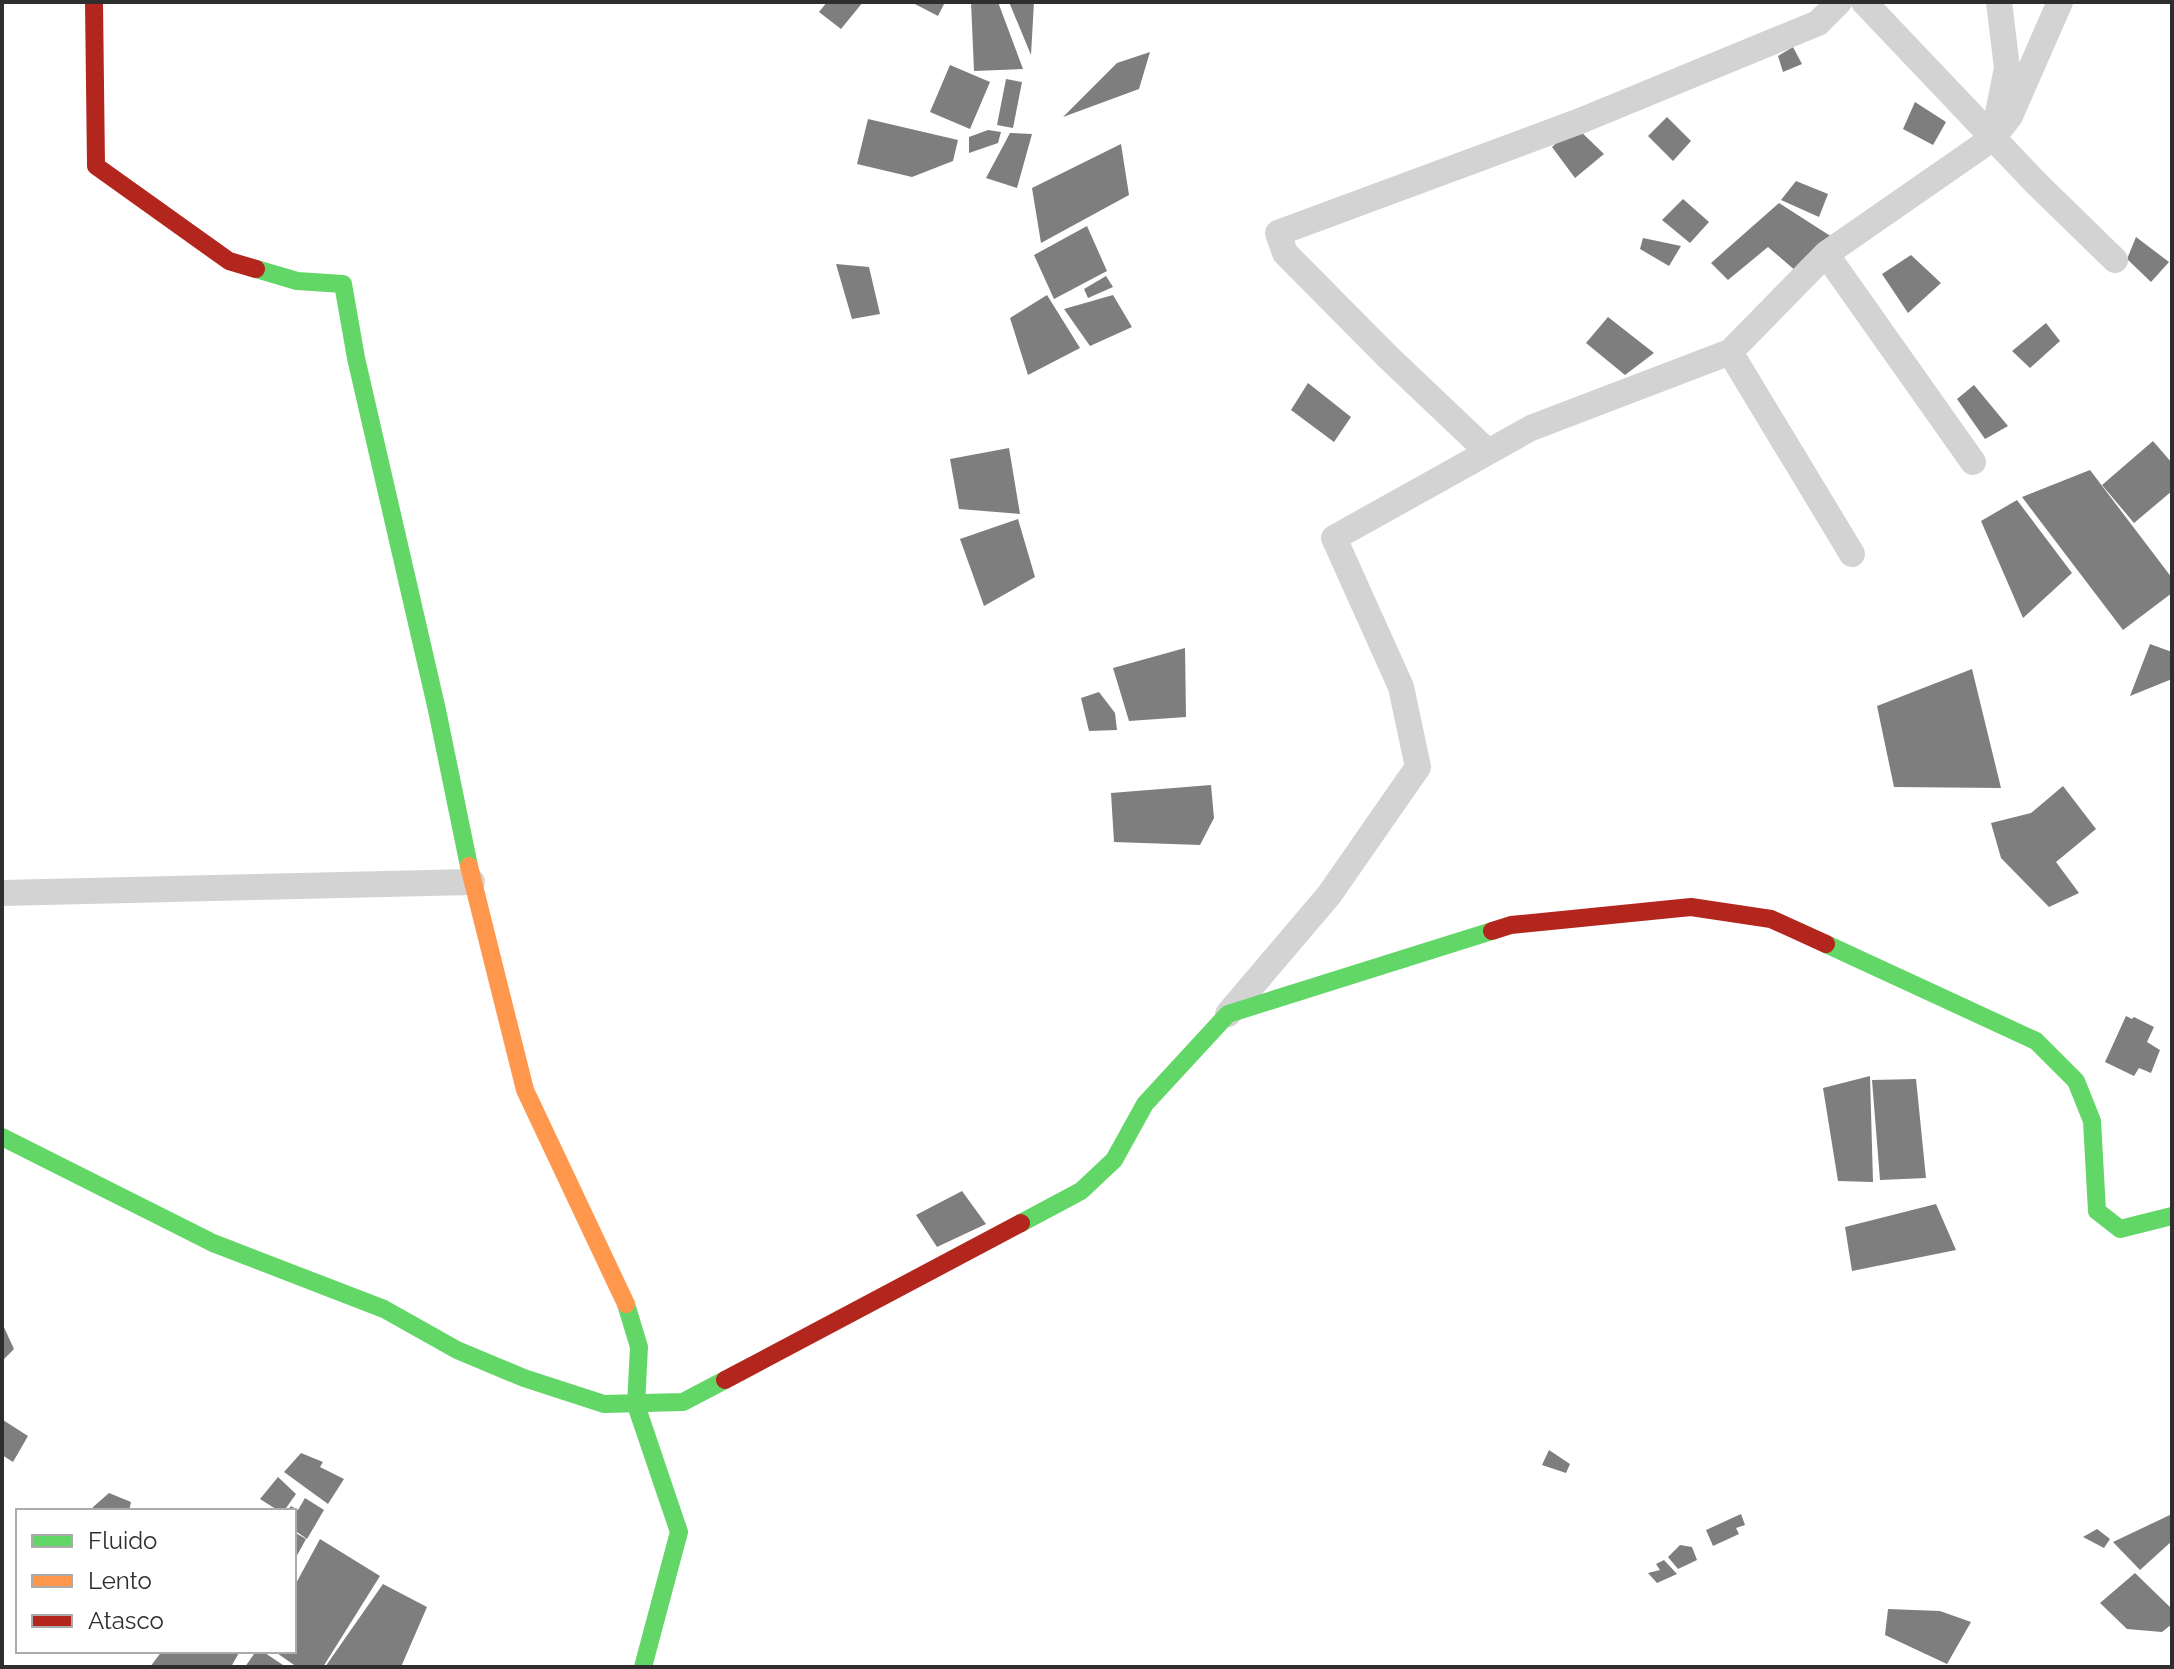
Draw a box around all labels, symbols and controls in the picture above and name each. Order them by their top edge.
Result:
legend [16,1509,296,1653]
text: Fluido [88,1526,157,1555]
text: Lento [88,1566,152,1595]
text: Atasco [88,1606,164,1635]

